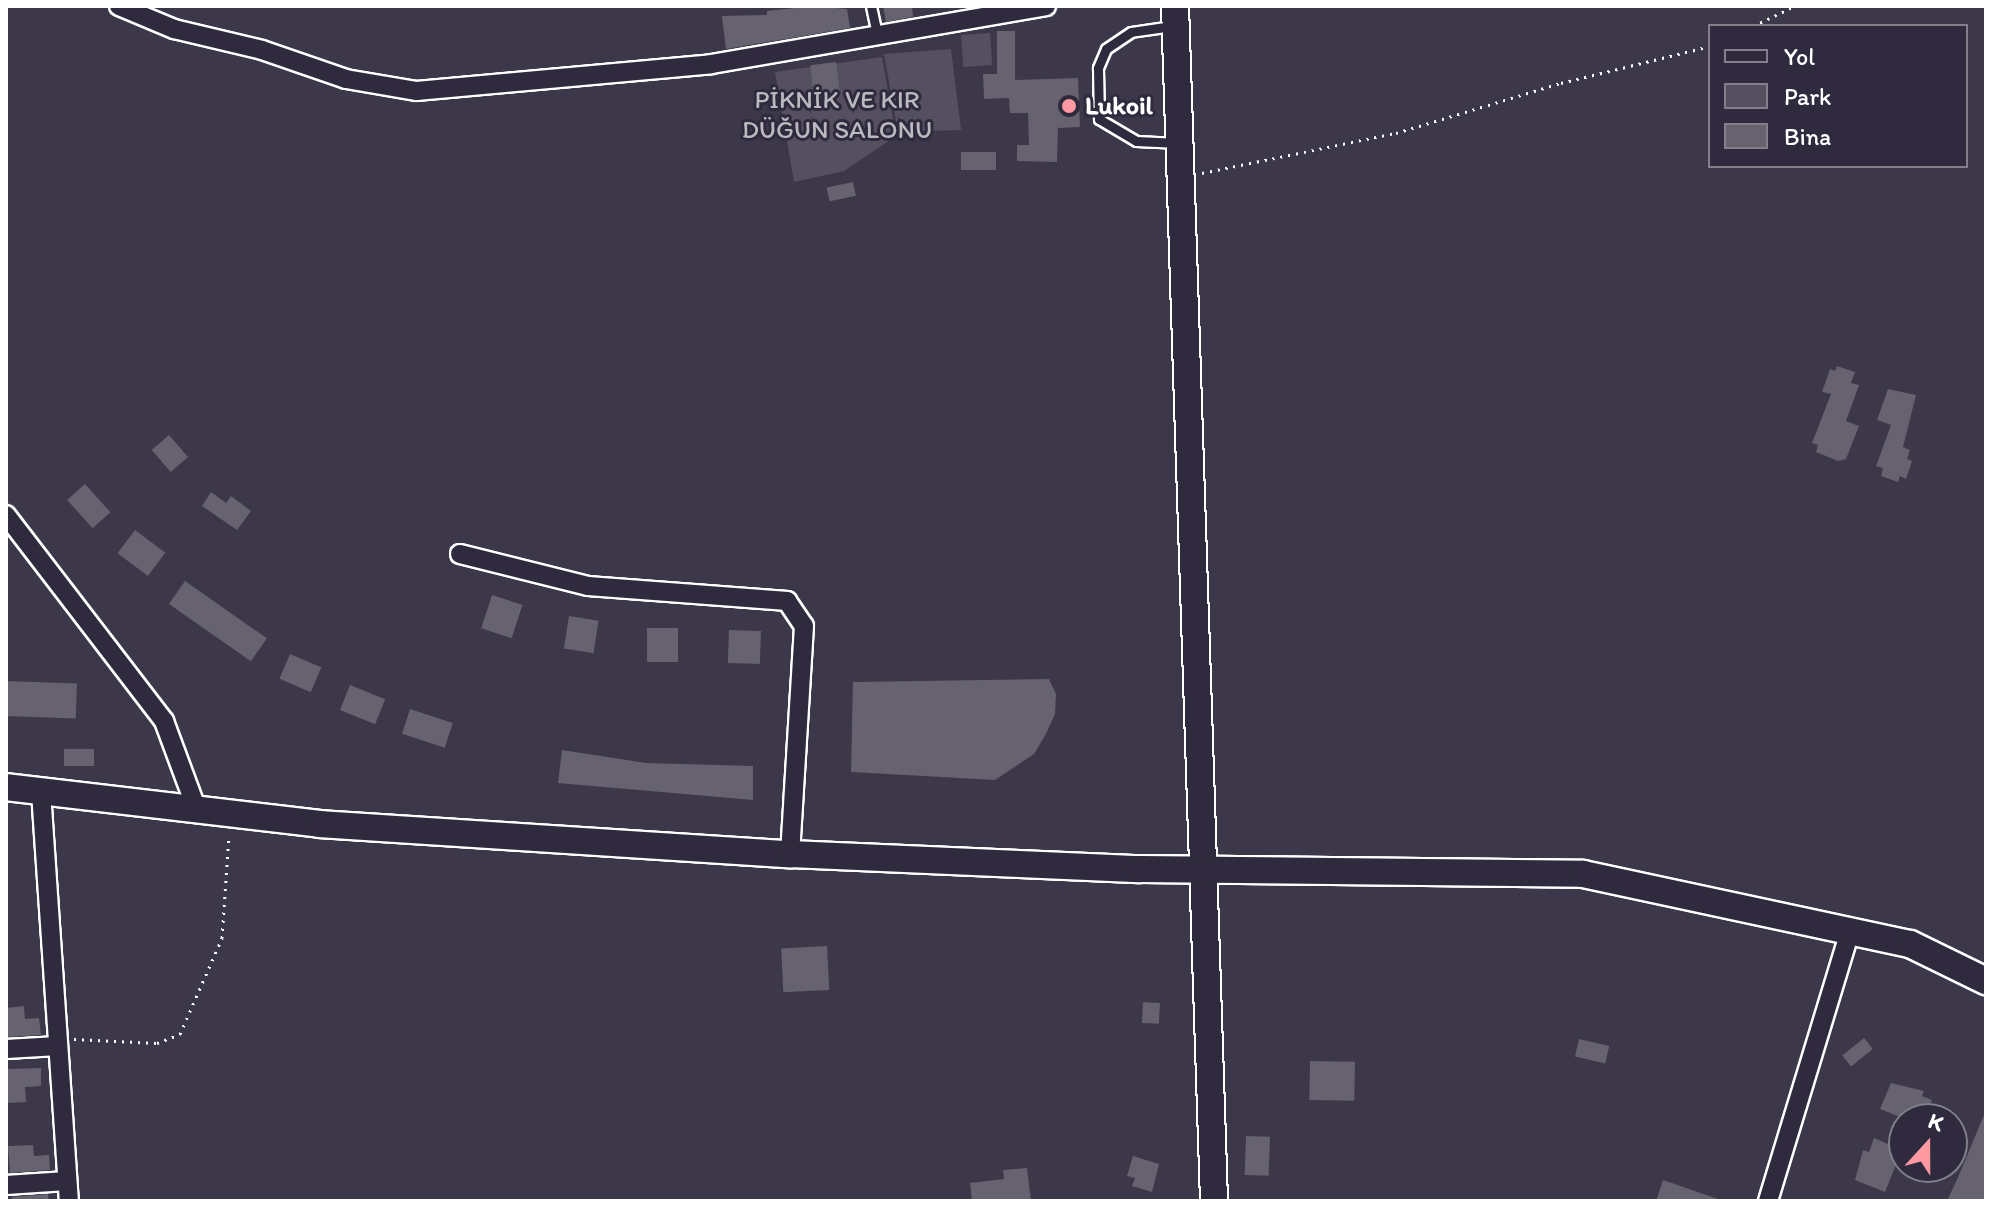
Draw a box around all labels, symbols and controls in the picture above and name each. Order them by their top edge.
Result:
legend [1708,24,1968,168]
text: Yol [1784,42,1815,71]
text: Park [1784,82,1831,111]
park label: PİKNİK VE KIR DÜĞUN SALONU [742,84,932,146]
place label: Lukoil [1085,90,1153,122]
marker: Lukoil [1060,97,1078,115]
text: Bina [1784,122,1831,151]
north arrow [1888,1103,1968,1183]
text: K [1925,1107,1947,1137]

